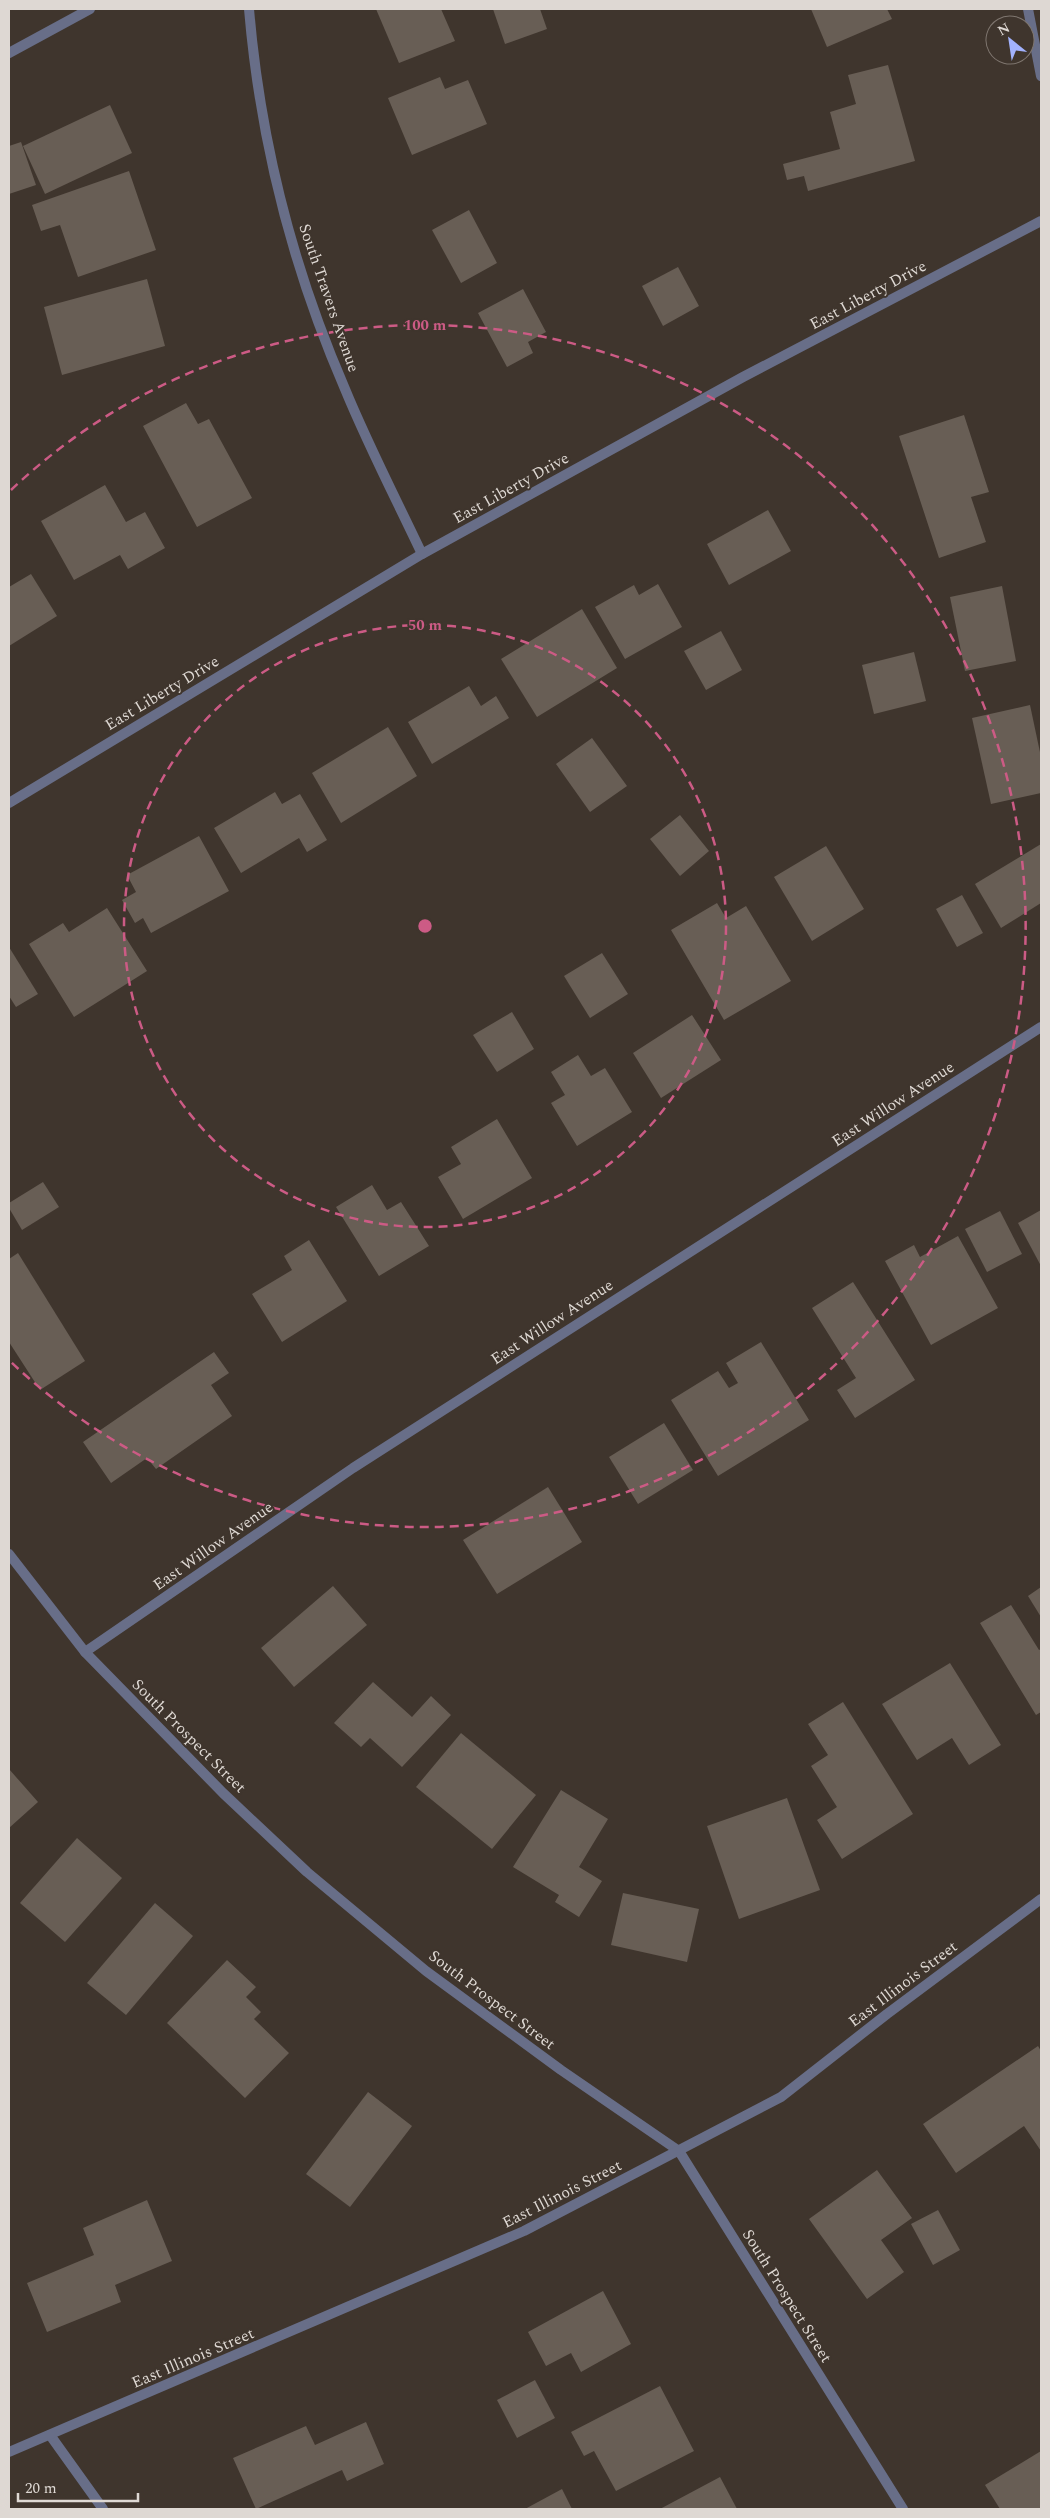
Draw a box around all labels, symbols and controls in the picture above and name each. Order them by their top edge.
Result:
north arrow [985,15,1035,65]
text: N [994,17,1014,41]
street label: South Travers Avenue [292,221,366,375]
street label: East Liberty Drive [805,254,931,336]
text: 100 m [404,314,447,337]
street label: East Liberty Drive [449,446,573,530]
text: 50 m [408,614,443,637]
street label: East Liberty Drive [100,649,224,737]
centre of rings [416,917,434,935]
street label: East Willow Avenue [827,1055,959,1153]
street label: East Willow Avenue [486,1273,618,1371]
street label: East Willow Avenue [148,1495,278,1597]
street label: South Prospect Street [126,1673,252,1799]
street label: East Illinois Street [843,1935,963,2033]
street label: South Prospect Street [423,1944,561,2056]
street label: East Illinois Street [498,2153,626,2234]
street label: South Prospect Street [736,2225,838,2368]
street label: East Illinois Street [128,2321,258,2395]
scale bar [18,2470,138,2502]
text: 20 m [25,2477,57,2500]

